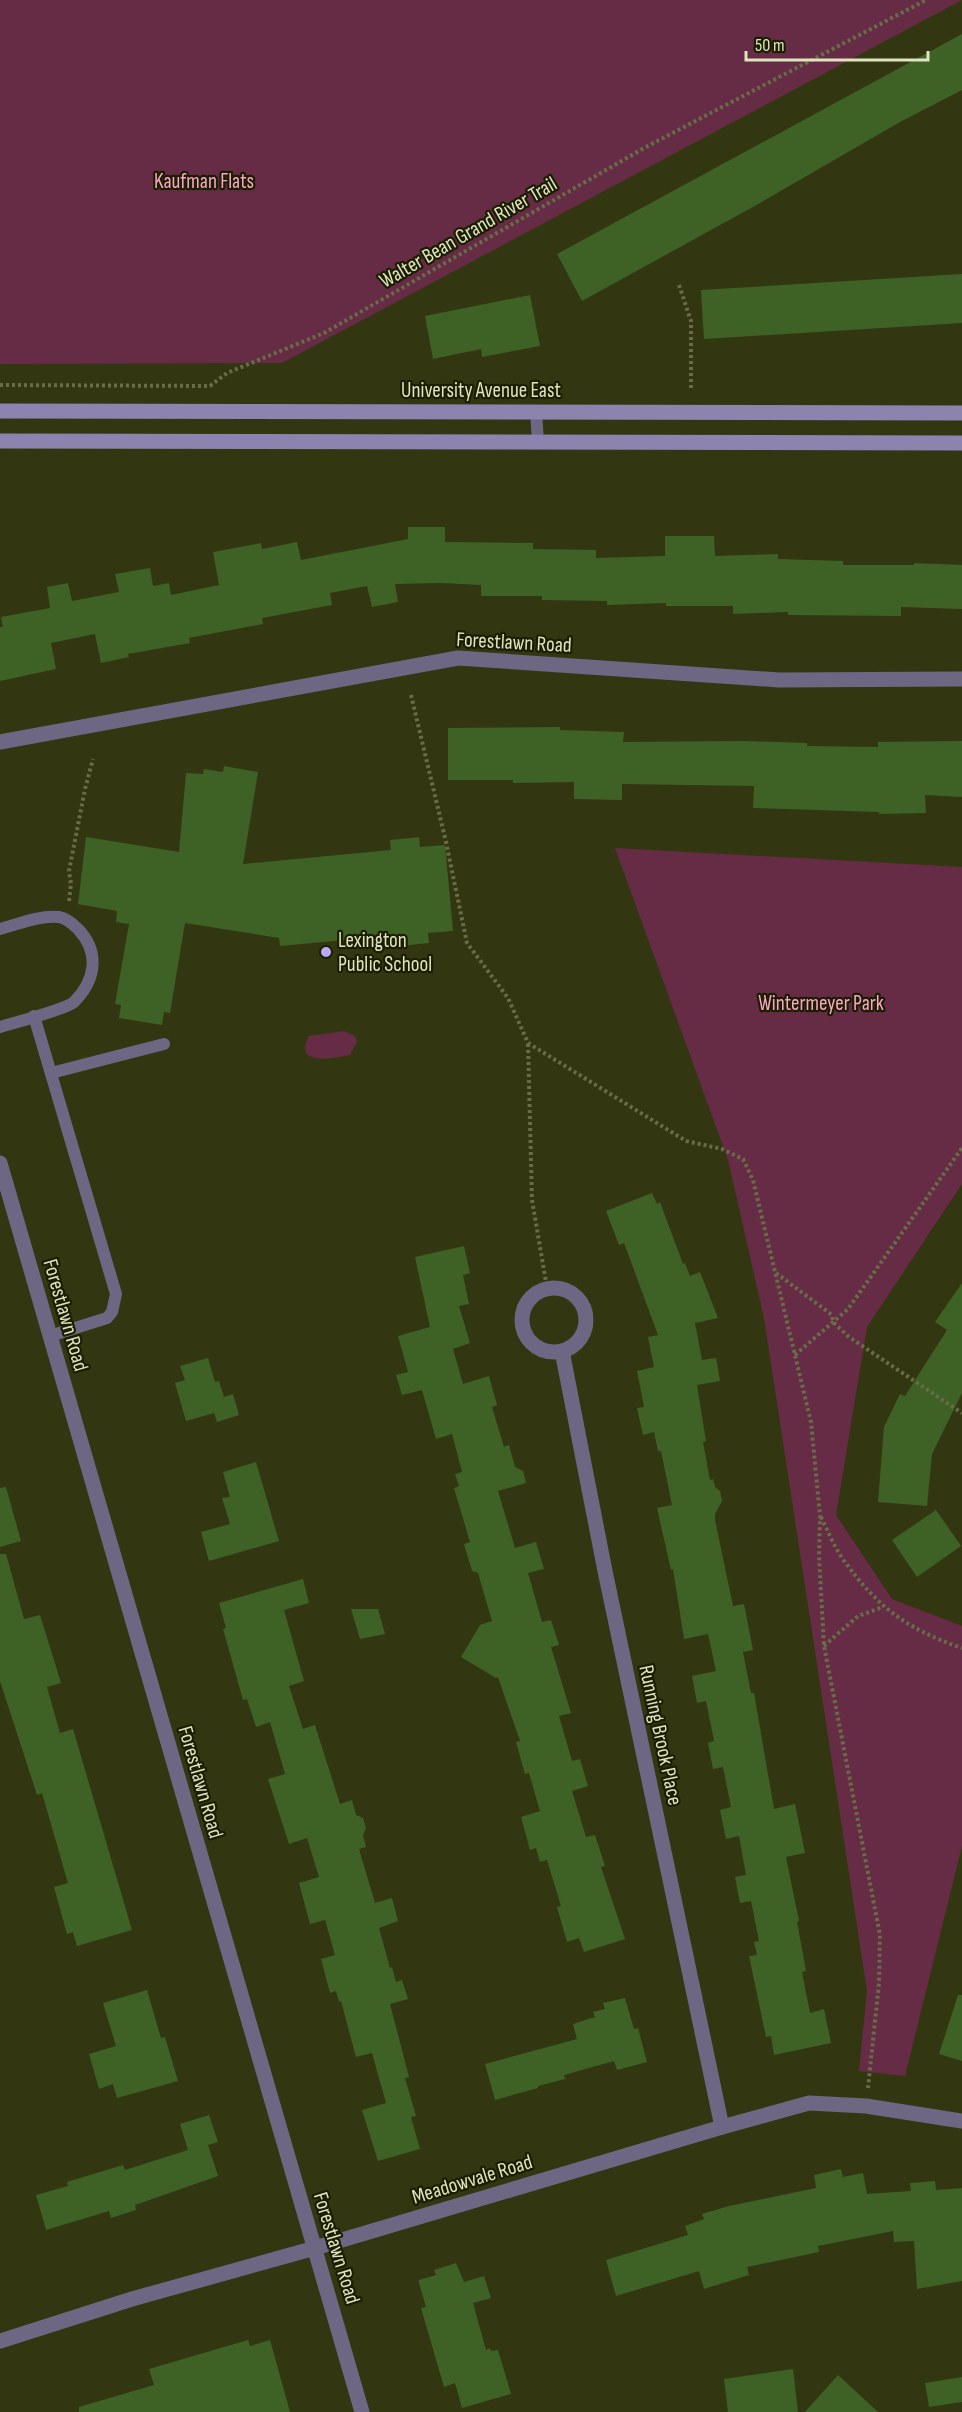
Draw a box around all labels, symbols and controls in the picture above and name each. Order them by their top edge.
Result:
scale bar [746,24,928,62]
text: 50 m [755,35,785,56]
park label: Kaufman Flats [154,169,254,194]
street label: Walter Bean Grand River Trail [375,171,561,293]
street label: University Avenue East [401,378,561,403]
street label: Forestlawn Road [456,627,572,658]
place label: Lexington Public School [338,928,432,977]
marker: Lexington Public School [319,945,333,959]
park label: Wintermeyer Park [758,991,884,1016]
street label: Forestlawn Road [38,1256,93,1374]
street label: Running Brook Place [633,1663,688,1807]
street label: Forestlawn Road [173,1723,228,1841]
street label: Meadowvale Road [409,2149,535,2210]
street label: Forestlawn Road [308,2189,365,2307]

